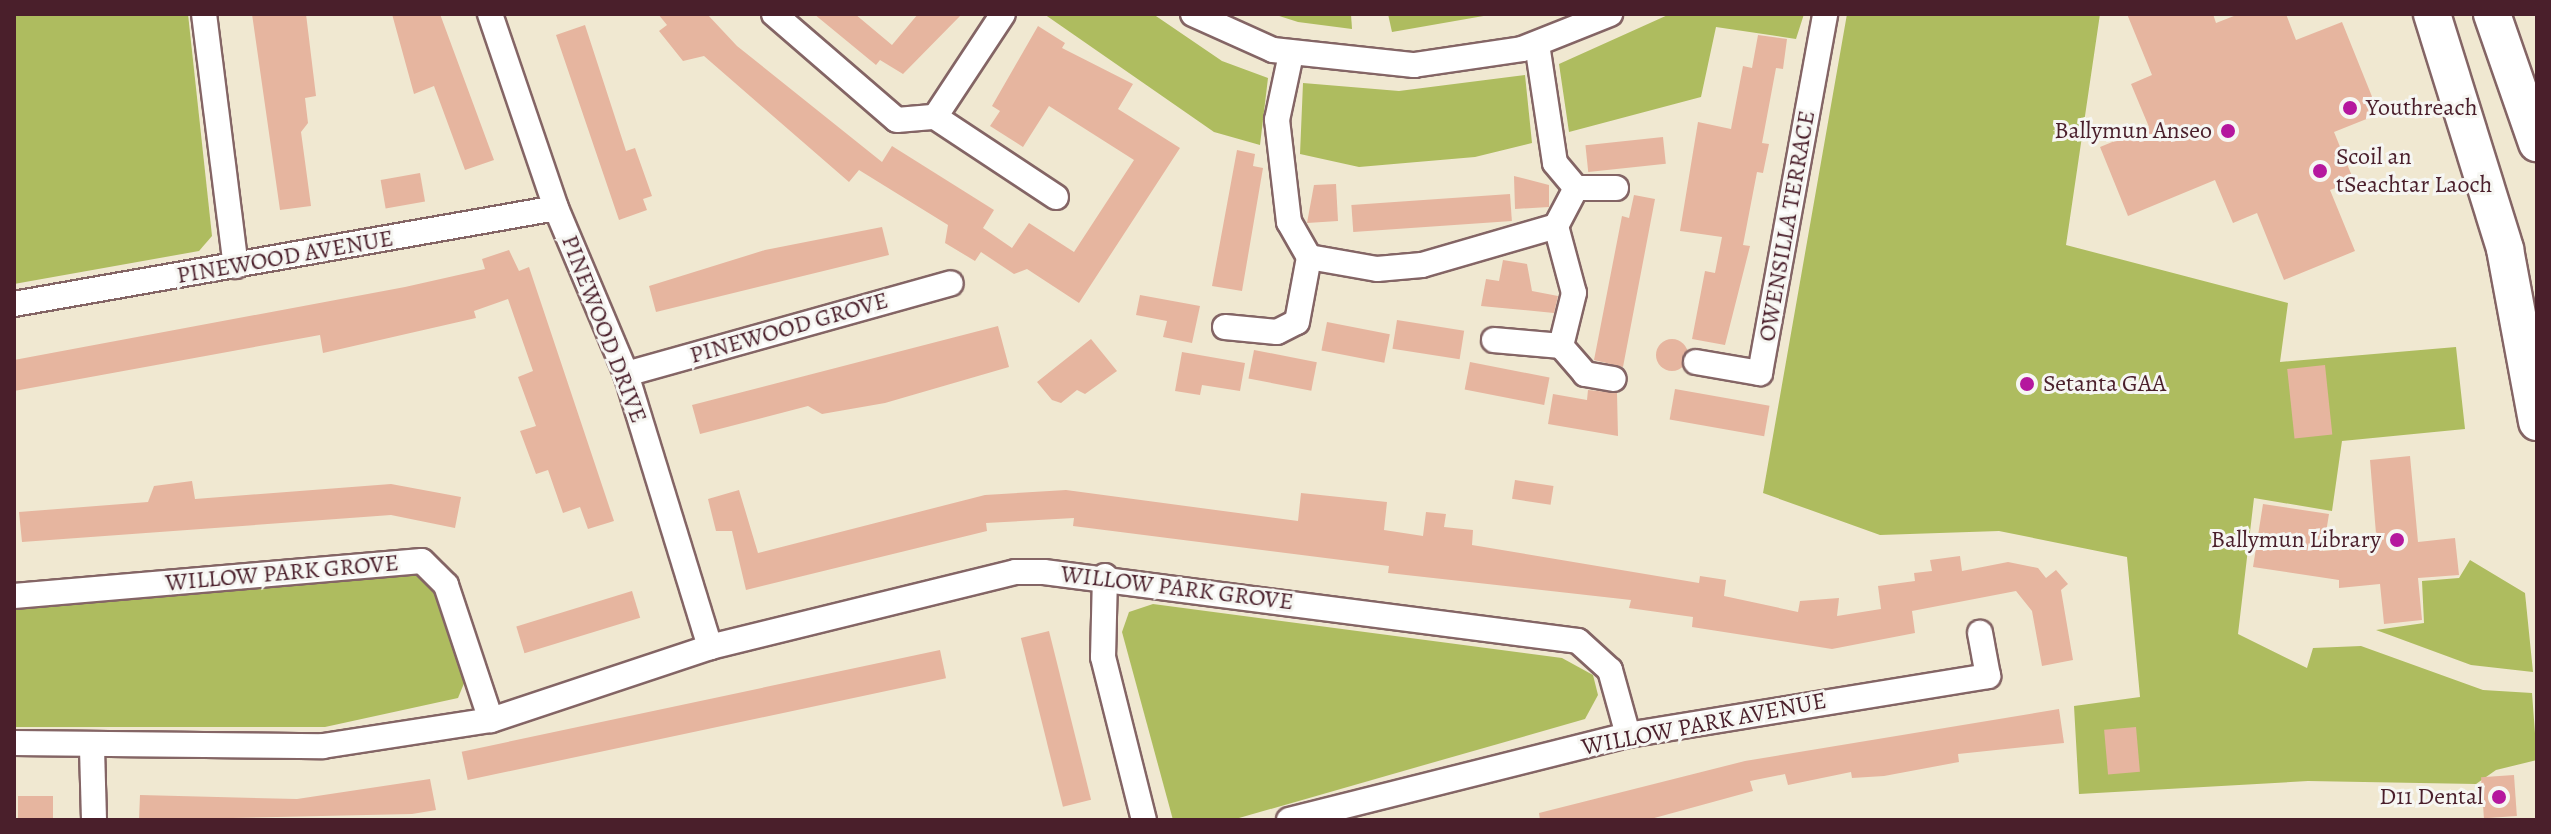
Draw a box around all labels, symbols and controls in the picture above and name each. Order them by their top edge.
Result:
place label: Youthreach [2366,94,2478,122]
marker: Youthreach [2341,99,2359,117]
street label: OWENSILLA TERRACE [1753,108,1821,344]
place label: Ballymun Anseo [2054,117,2212,145]
marker: Ballymun Anseo [2219,122,2237,140]
place label: Scoil an tSeachtar Laoch [2336,143,2492,199]
marker: Scoil an tSeachtar Laoch [2311,162,2329,180]
street label: PINEWOOD AVENUE [174,224,396,290]
street label: PINEWOOD DRIVE [555,231,653,427]
street label: PINEWOOD GROVE [687,286,891,370]
place label: Setanta GAA [2043,370,2166,398]
marker: Setanta GAA [2018,375,2036,393]
place label: Ballymun Library [2211,526,2381,554]
marker: Ballymun Library [2388,531,2406,549]
street label: WILLOW PARK GROVE [164,548,400,598]
street label: WILLOW PARK GROVE [1059,559,1295,617]
street label: WILLOW PARK AVENUE [1579,686,1829,762]
place label: D11 Dental [2379,783,2483,811]
marker: D11 Dental [2490,788,2508,806]

